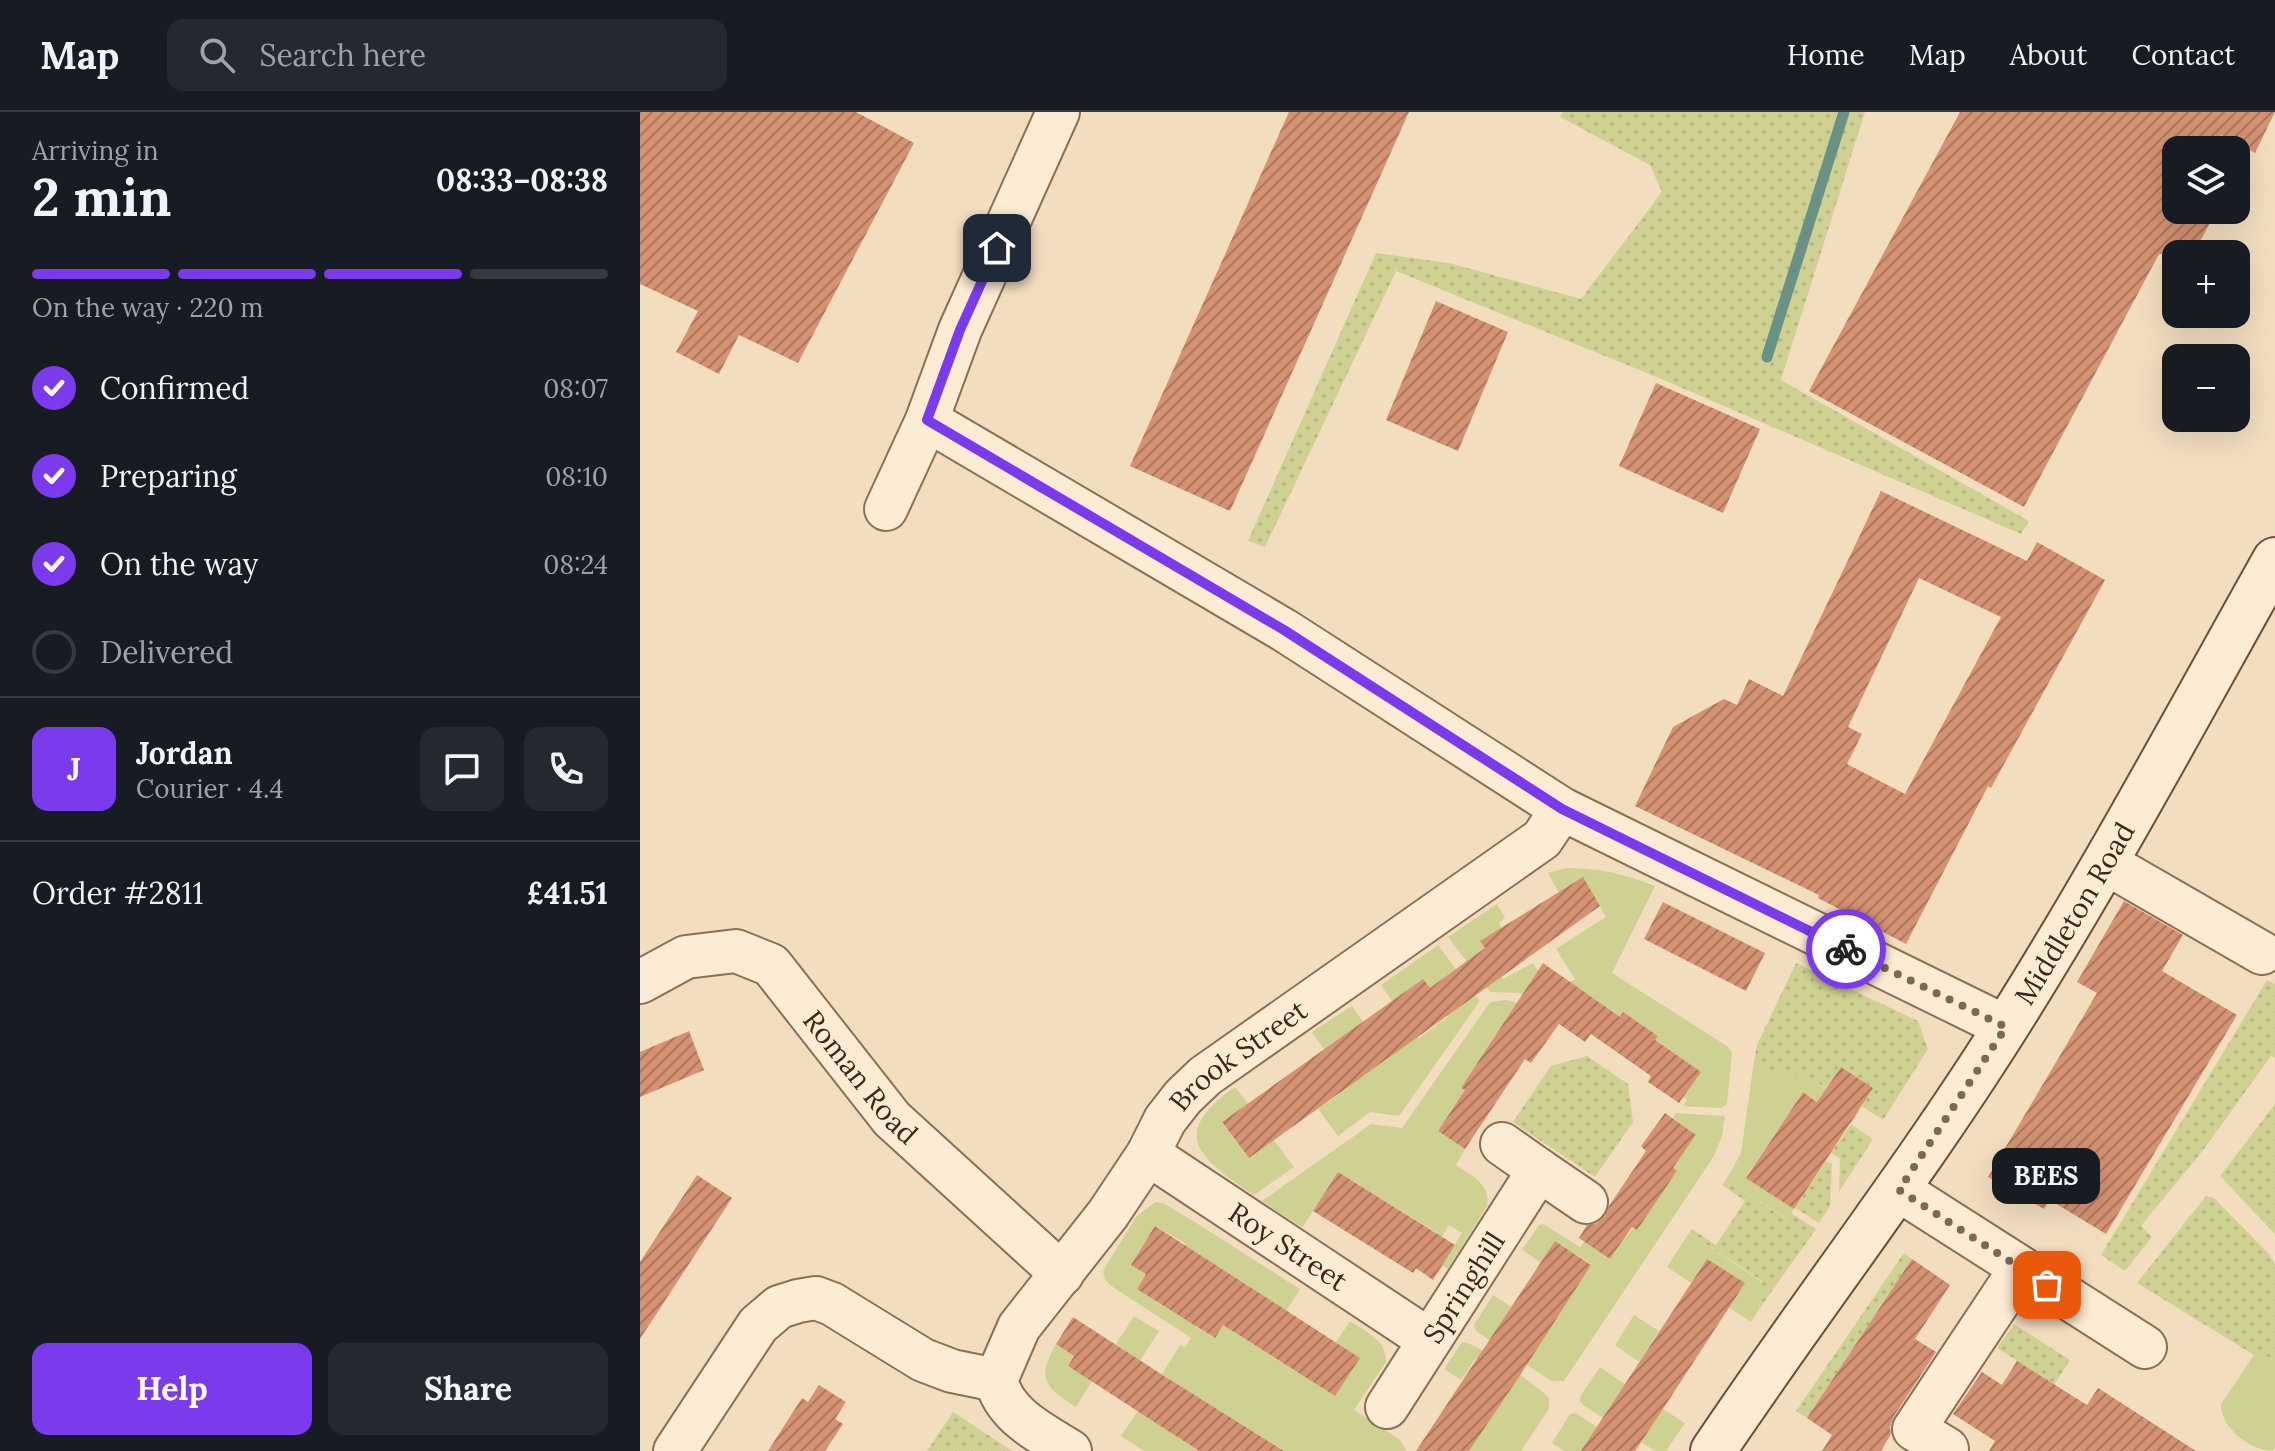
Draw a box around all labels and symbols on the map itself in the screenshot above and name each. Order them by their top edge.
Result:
pin [963,214,1031,282]
street label: Middleton Road [2006,816,2142,1012]
courier [1806,909,1886,989]
street label: Brook Street [1161,992,1314,1118]
street label: Roman Road [795,1003,926,1152]
callout: BEES [1993,1149,2101,1205]
street label: Roy Street [1222,1194,1355,1299]
street label: Springhill [1415,1225,1513,1350]
pin [2013,1251,2081,1319]

